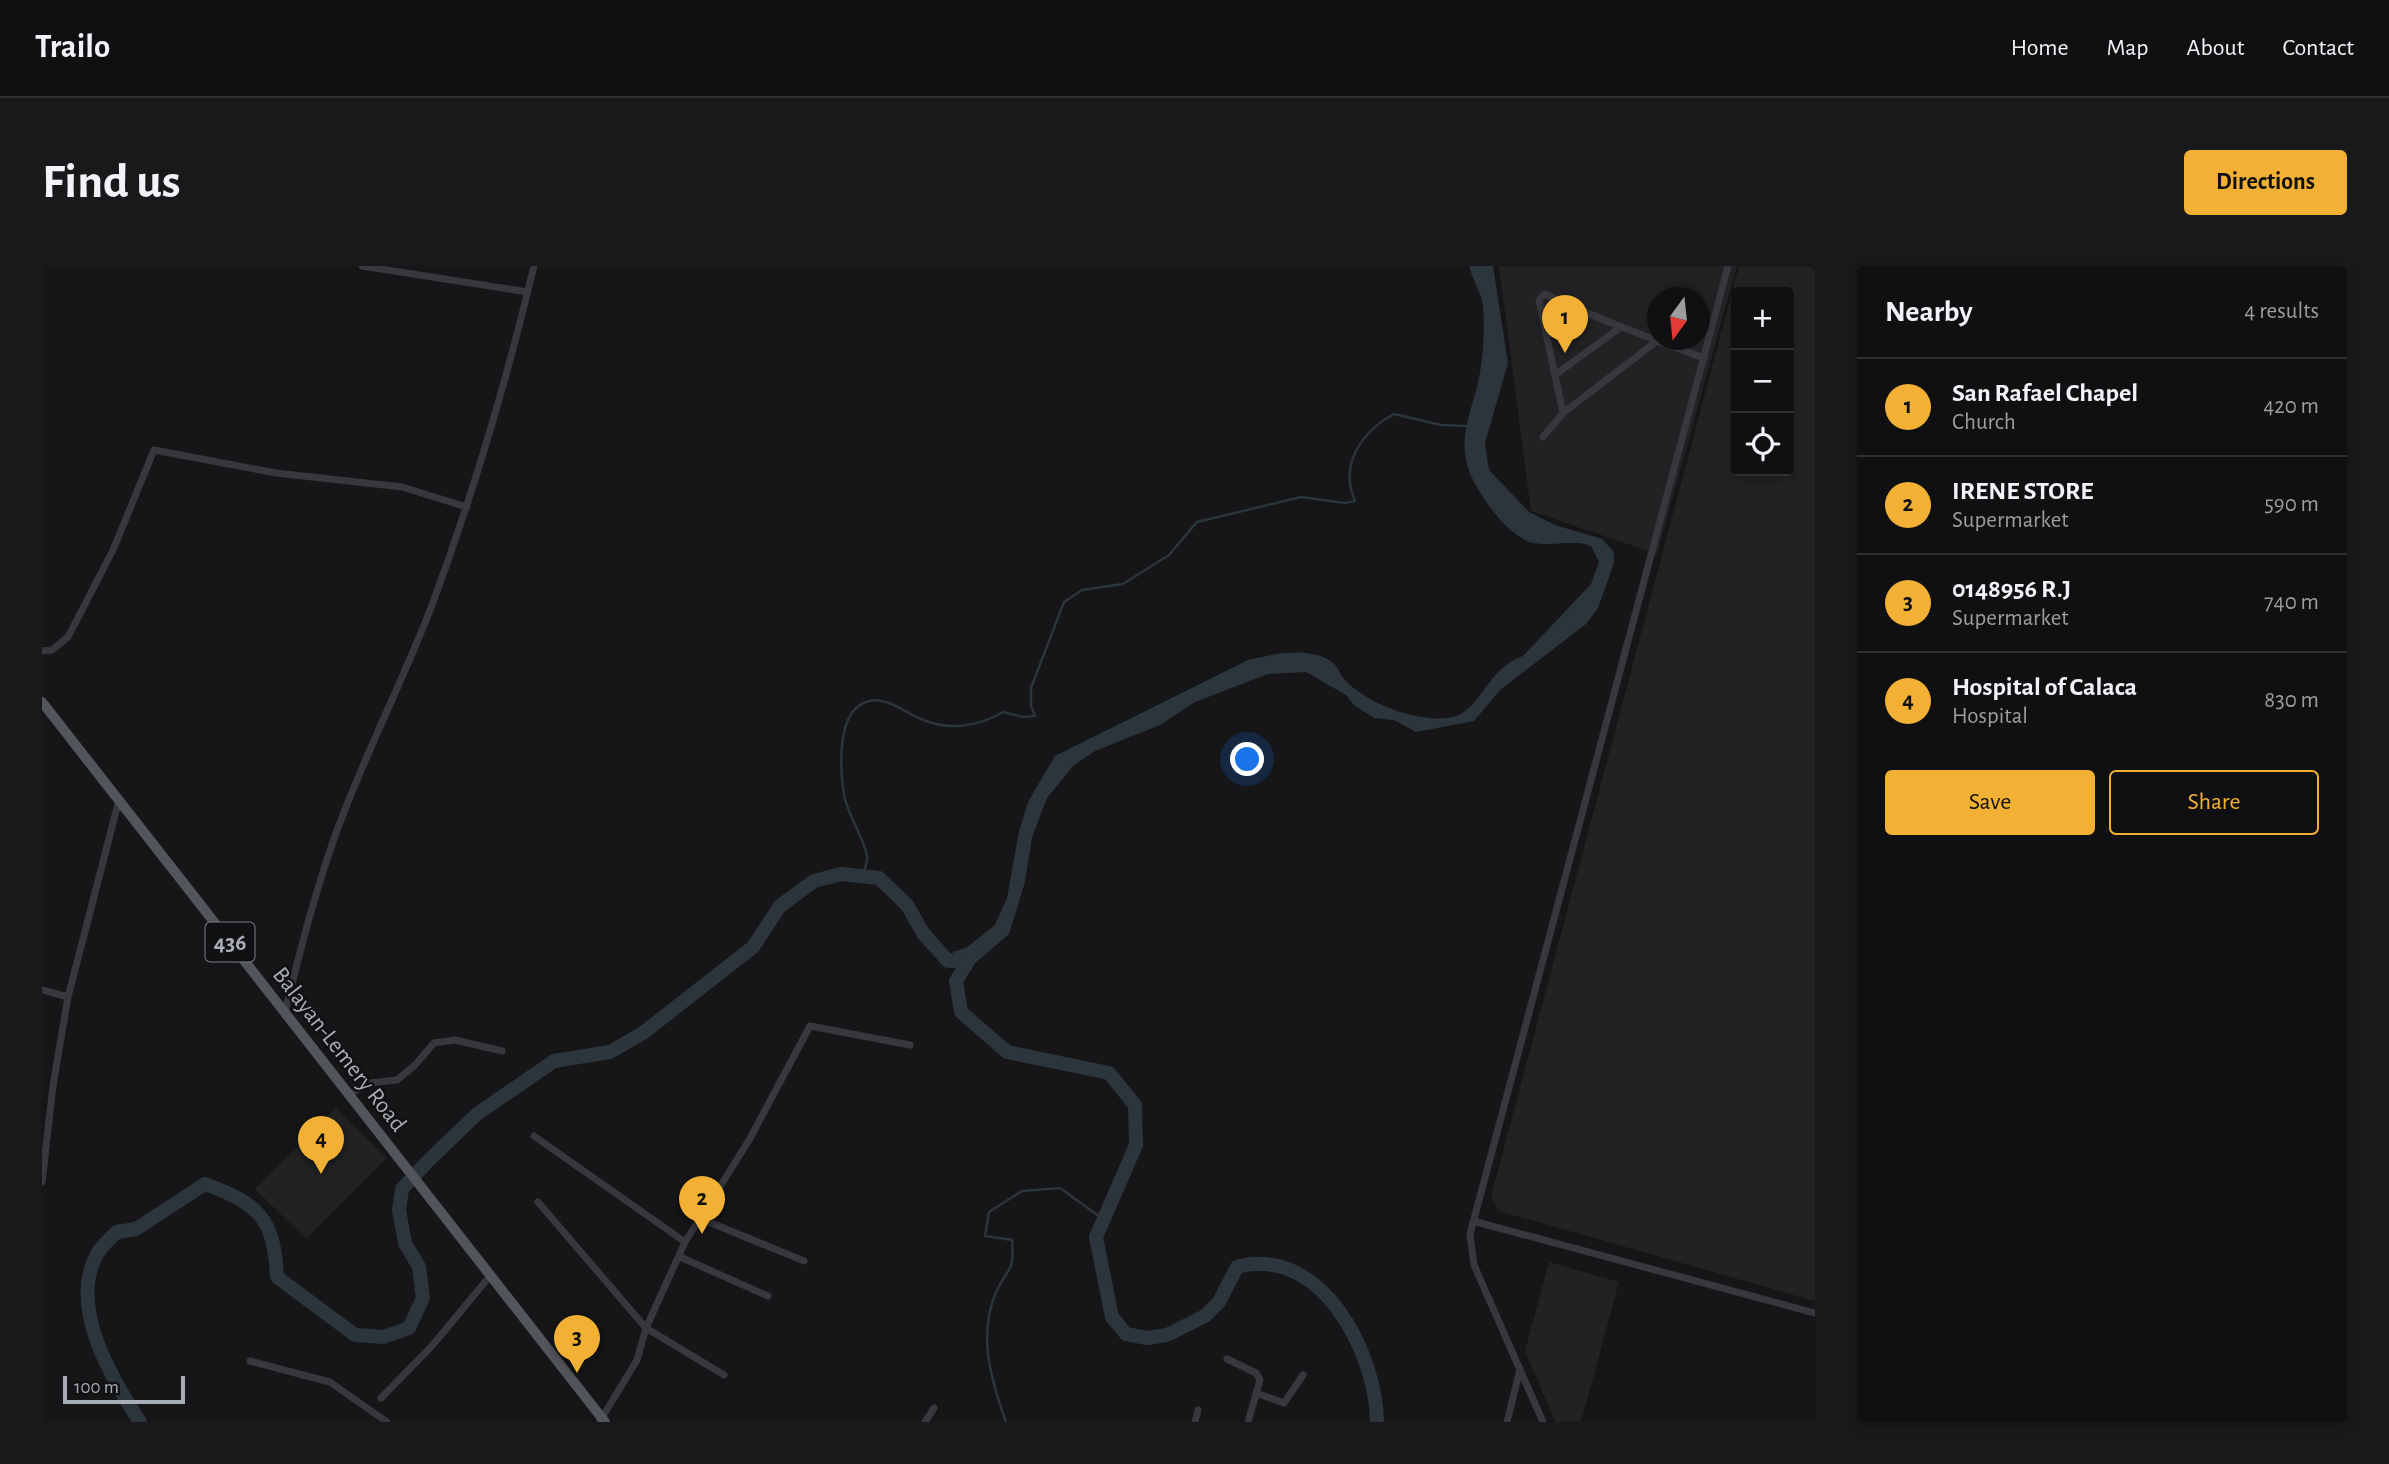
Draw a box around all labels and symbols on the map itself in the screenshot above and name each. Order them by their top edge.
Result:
north arrow [1647,287,1710,350]
pin: 1 [1542,295,1588,353]
your location [1230,742,1264,776]
road number: 436 [206,922,254,962]
street label: Balayan-Lemery Road [268,963,411,1136]
pin: 4 [298,1116,344,1174]
pin: 2 [679,1176,725,1234]
pin: 3 [554,1315,600,1373]
scale bar [63,1373,186,1405]

